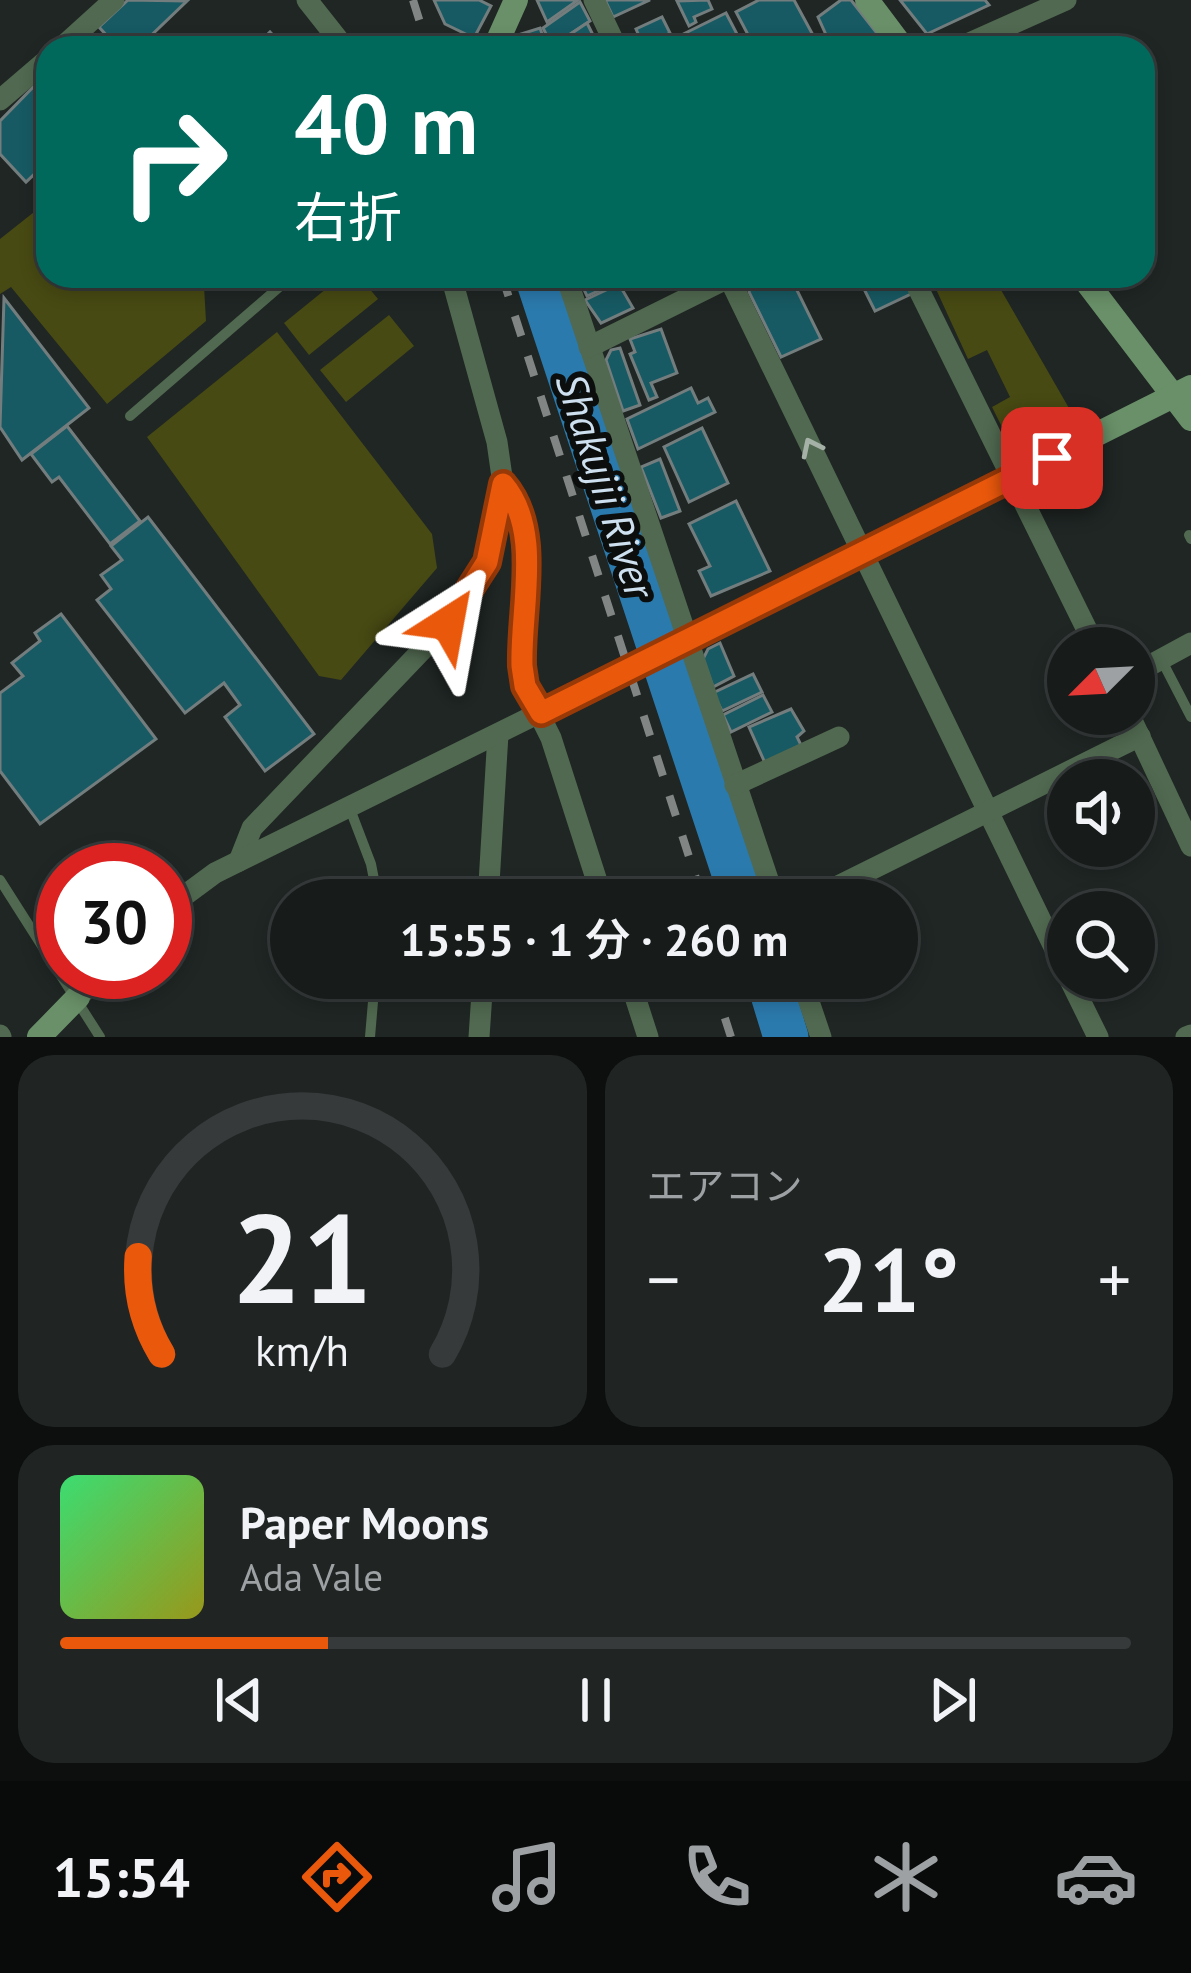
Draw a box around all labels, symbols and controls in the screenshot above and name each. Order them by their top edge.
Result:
text: 40 m [294,68,478,177]
icon: right [96,84,252,240]
text: 右折 [294,182,402,252]
water label: Shakujii River [544,366,669,607]
pin [1001,407,1103,509]
icon: arrive [1019,425,1085,491]
one-way arrow [802,438,825,459]
position arrow [385,560,511,686]
north arrow [1047,627,1155,735]
map controls [1047,627,1155,999]
button: sound [1047,759,1155,867]
speed limit sign: 30 [36,843,192,999]
button: search [1047,891,1155,999]
text: 15:55 · 1 分 · 260 m [400,910,788,968]
text: エアコン [647,1160,803,1211]
text: 21 [231,1176,373,1337]
text: 21° [818,1220,959,1337]
text: − [647,1236,680,1321]
text: + [1098,1236,1131,1321]
text: km/h [255,1322,349,1378]
text: Paper Moons [240,1493,489,1551]
text: Ada Vale [240,1551,383,1602]
icon: previous [206,1667,272,1733]
icon: pause [563,1667,629,1733]
icon: next [920,1667,986,1733]
icon: directions [295,1835,379,1919]
icon: music [485,1835,569,1919]
icon: phone [675,1835,759,1919]
icon: climate [864,1835,948,1919]
icon: car [1054,1835,1138,1919]
text: 15:54 [53,1842,190,1912]

